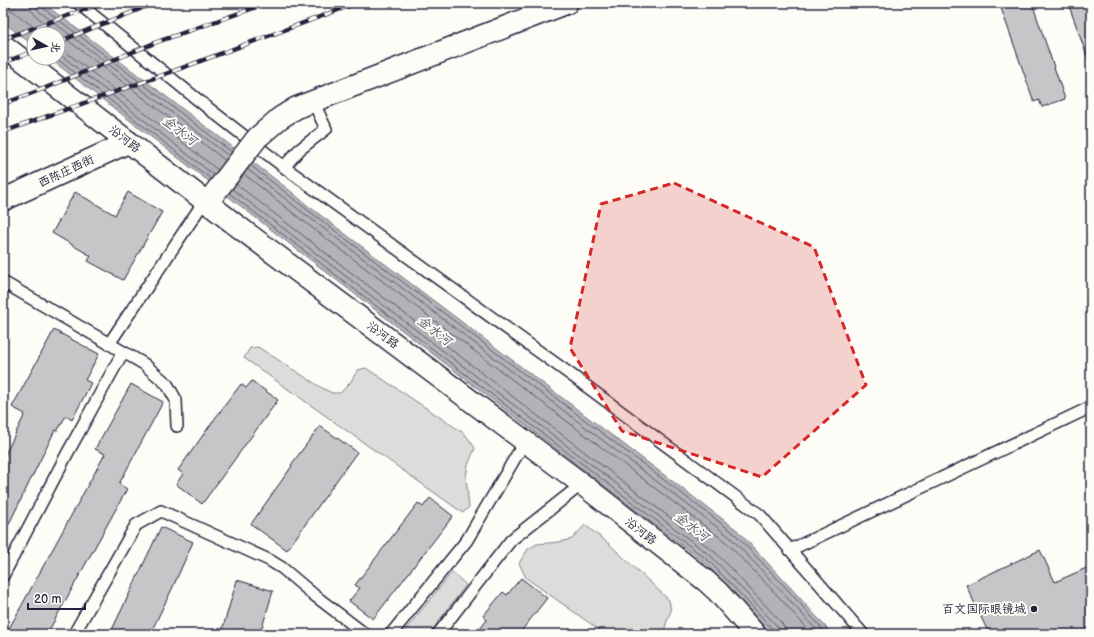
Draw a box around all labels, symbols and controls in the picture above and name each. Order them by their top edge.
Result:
north arrow [26,26,66,66]
text: 北 [48,41,63,54]
water label: 金水河 [159,113,201,150]
street label: 沿河路 [106,122,143,156]
street label: 西陈庄西街 [36,152,97,191]
water label: 金水河 [414,312,456,350]
street label: 沿河路 [364,319,402,352]
water label: 金水河 [671,509,713,546]
street label: 沿河路 [622,514,659,548]
scale bar [28,585,85,611]
text: 20 m [34,592,61,607]
place label: 百文国际眼镜城 [942,602,1026,617]
marker: 百文国际眼镜城 [1029,604,1039,614]

